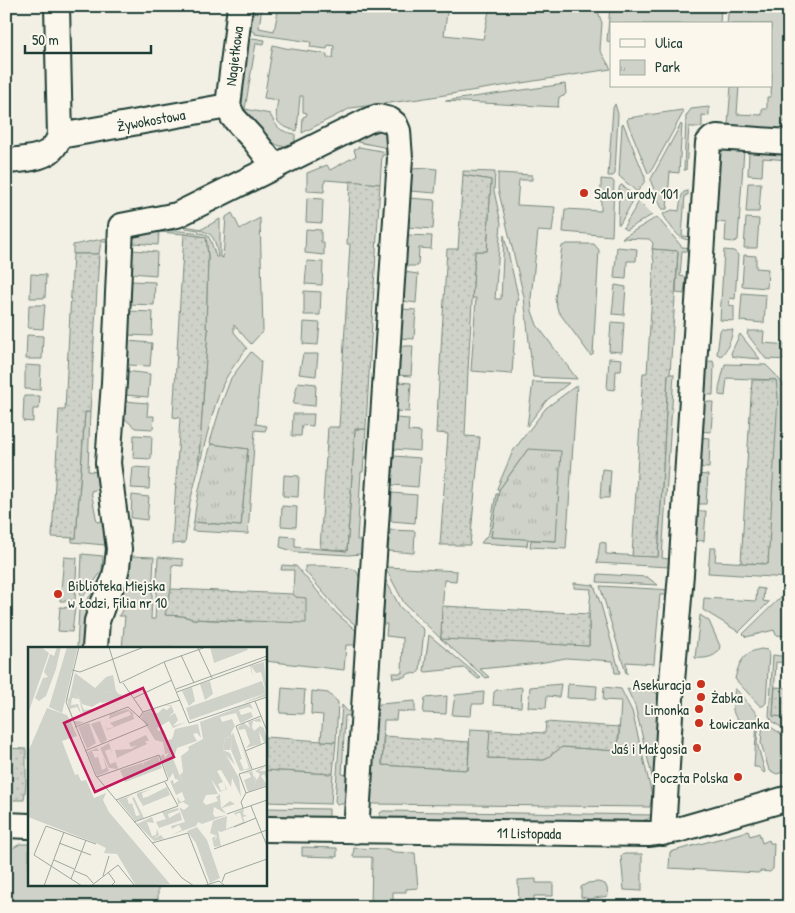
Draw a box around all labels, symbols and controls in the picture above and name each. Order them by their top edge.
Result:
scale bar [25,22,151,54]
legend [610,22,772,88]
street label: Nagietkowa [220,25,248,87]
text: 50 m [32,29,59,50]
text: Ulica [655,32,682,53]
text: Park [655,56,680,77]
street label: Żywokostowa [115,104,187,136]
place label: Salon urody 101 [594,183,678,204]
marker: Salon urody 101 [578,187,590,199]
place label: Biblioteka Miejska w Łodzi, Filia nr 10 [68,575,167,613]
marker: Biblioteka Miejska w Łodzi, Filia nr 10 [52,588,64,600]
inset map [28,647,266,886]
place label: Asekuracja [633,674,691,695]
marker: Asekuracja [695,678,707,690]
place label: Żabka [711,687,743,708]
marker: Żabka [695,691,707,703]
place label: Limonka [645,699,689,720]
marker: Limonka [693,703,705,715]
place label: Łowiczanka [709,713,769,734]
marker: Łowiczanka [693,717,705,729]
place label: Jaś i Małgosia [611,738,687,759]
marker: Jaś i Małgosia [691,742,703,754]
place label: Poczta Polska [653,767,728,788]
marker: Poczta Polska [732,771,744,783]
street label: 11 Listopada [497,822,561,844]

